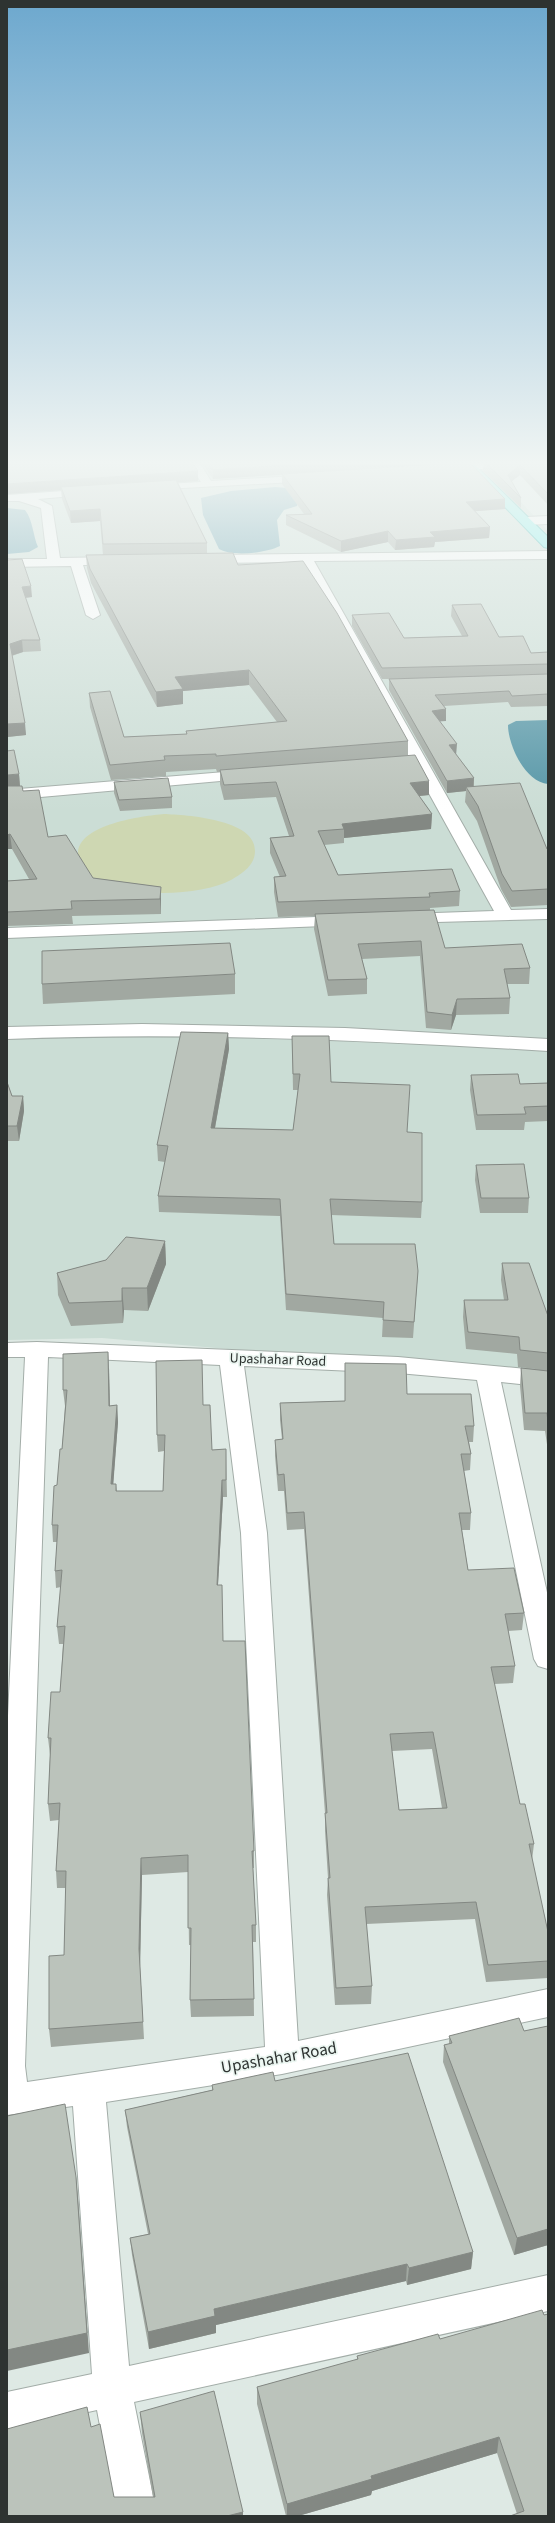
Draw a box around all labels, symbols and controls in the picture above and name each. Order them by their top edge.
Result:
street label: Upashahar Road [229,1348,327,1372]
street label: Upashahar Road [219,2036,339,2080]

